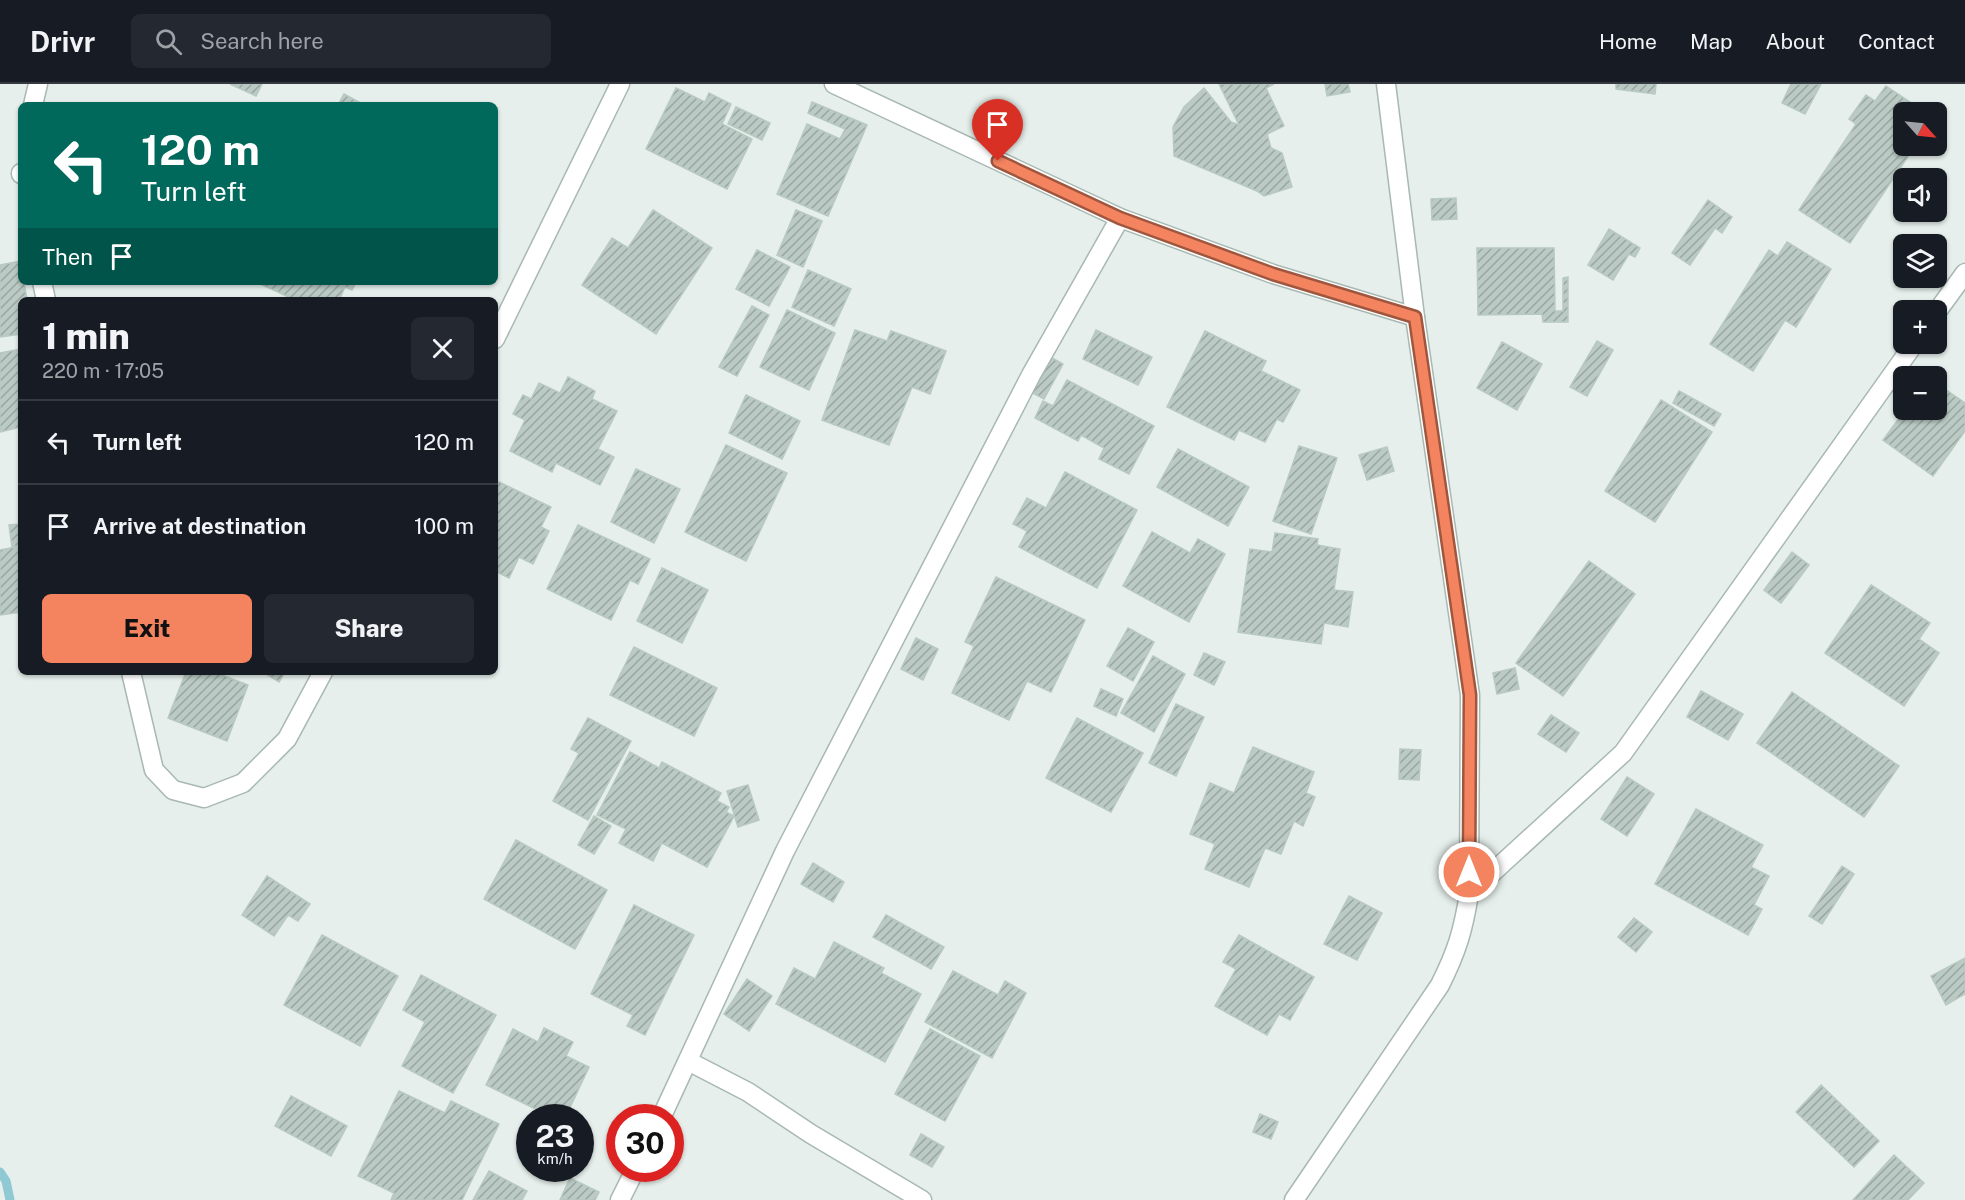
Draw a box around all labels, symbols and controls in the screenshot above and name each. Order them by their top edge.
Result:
search box [131,14,551,68]
text: Drivr [30,25,95,58]
icon: search [152,25,185,58]
text: Search here [200,28,324,54]
text: Home [1599,29,1657,54]
text: Map [1690,29,1733,54]
text: About [1766,29,1825,54]
text: Contact [1858,29,1935,54]
pin [972,99,1023,161]
north arrow [1893,102,1947,156]
map controls [1893,102,1947,420]
icon: arrive [981,108,1014,141]
text: 120 m [141,125,260,174]
icon: left [42,126,120,204]
button: sound [1893,168,1947,222]
text: Turn left [141,175,247,207]
button: layers [1893,234,1947,288]
icon: arrive [105,240,138,273]
text: Then [42,244,93,270]
button: + [1893,300,1947,354]
text: 1 min [42,315,130,357]
button: close [411,317,474,380]
text: 220 m · 17:05 [42,359,164,383]
button: − [1893,366,1947,420]
icon: left [42,426,75,459]
text: Turn left [93,429,182,455]
text: 120 m [414,429,474,455]
icon: arrive [42,510,75,543]
text: Arrive at destination [93,513,306,539]
text: 100 m [414,513,474,539]
button: Exit [42,594,252,663]
button: Share [264,594,474,663]
position arrow [1437,840,1501,904]
speed limit sign: 30 [606,1104,684,1182]
text: 23 [535,1118,575,1154]
text: km/h [537,1150,573,1167]

